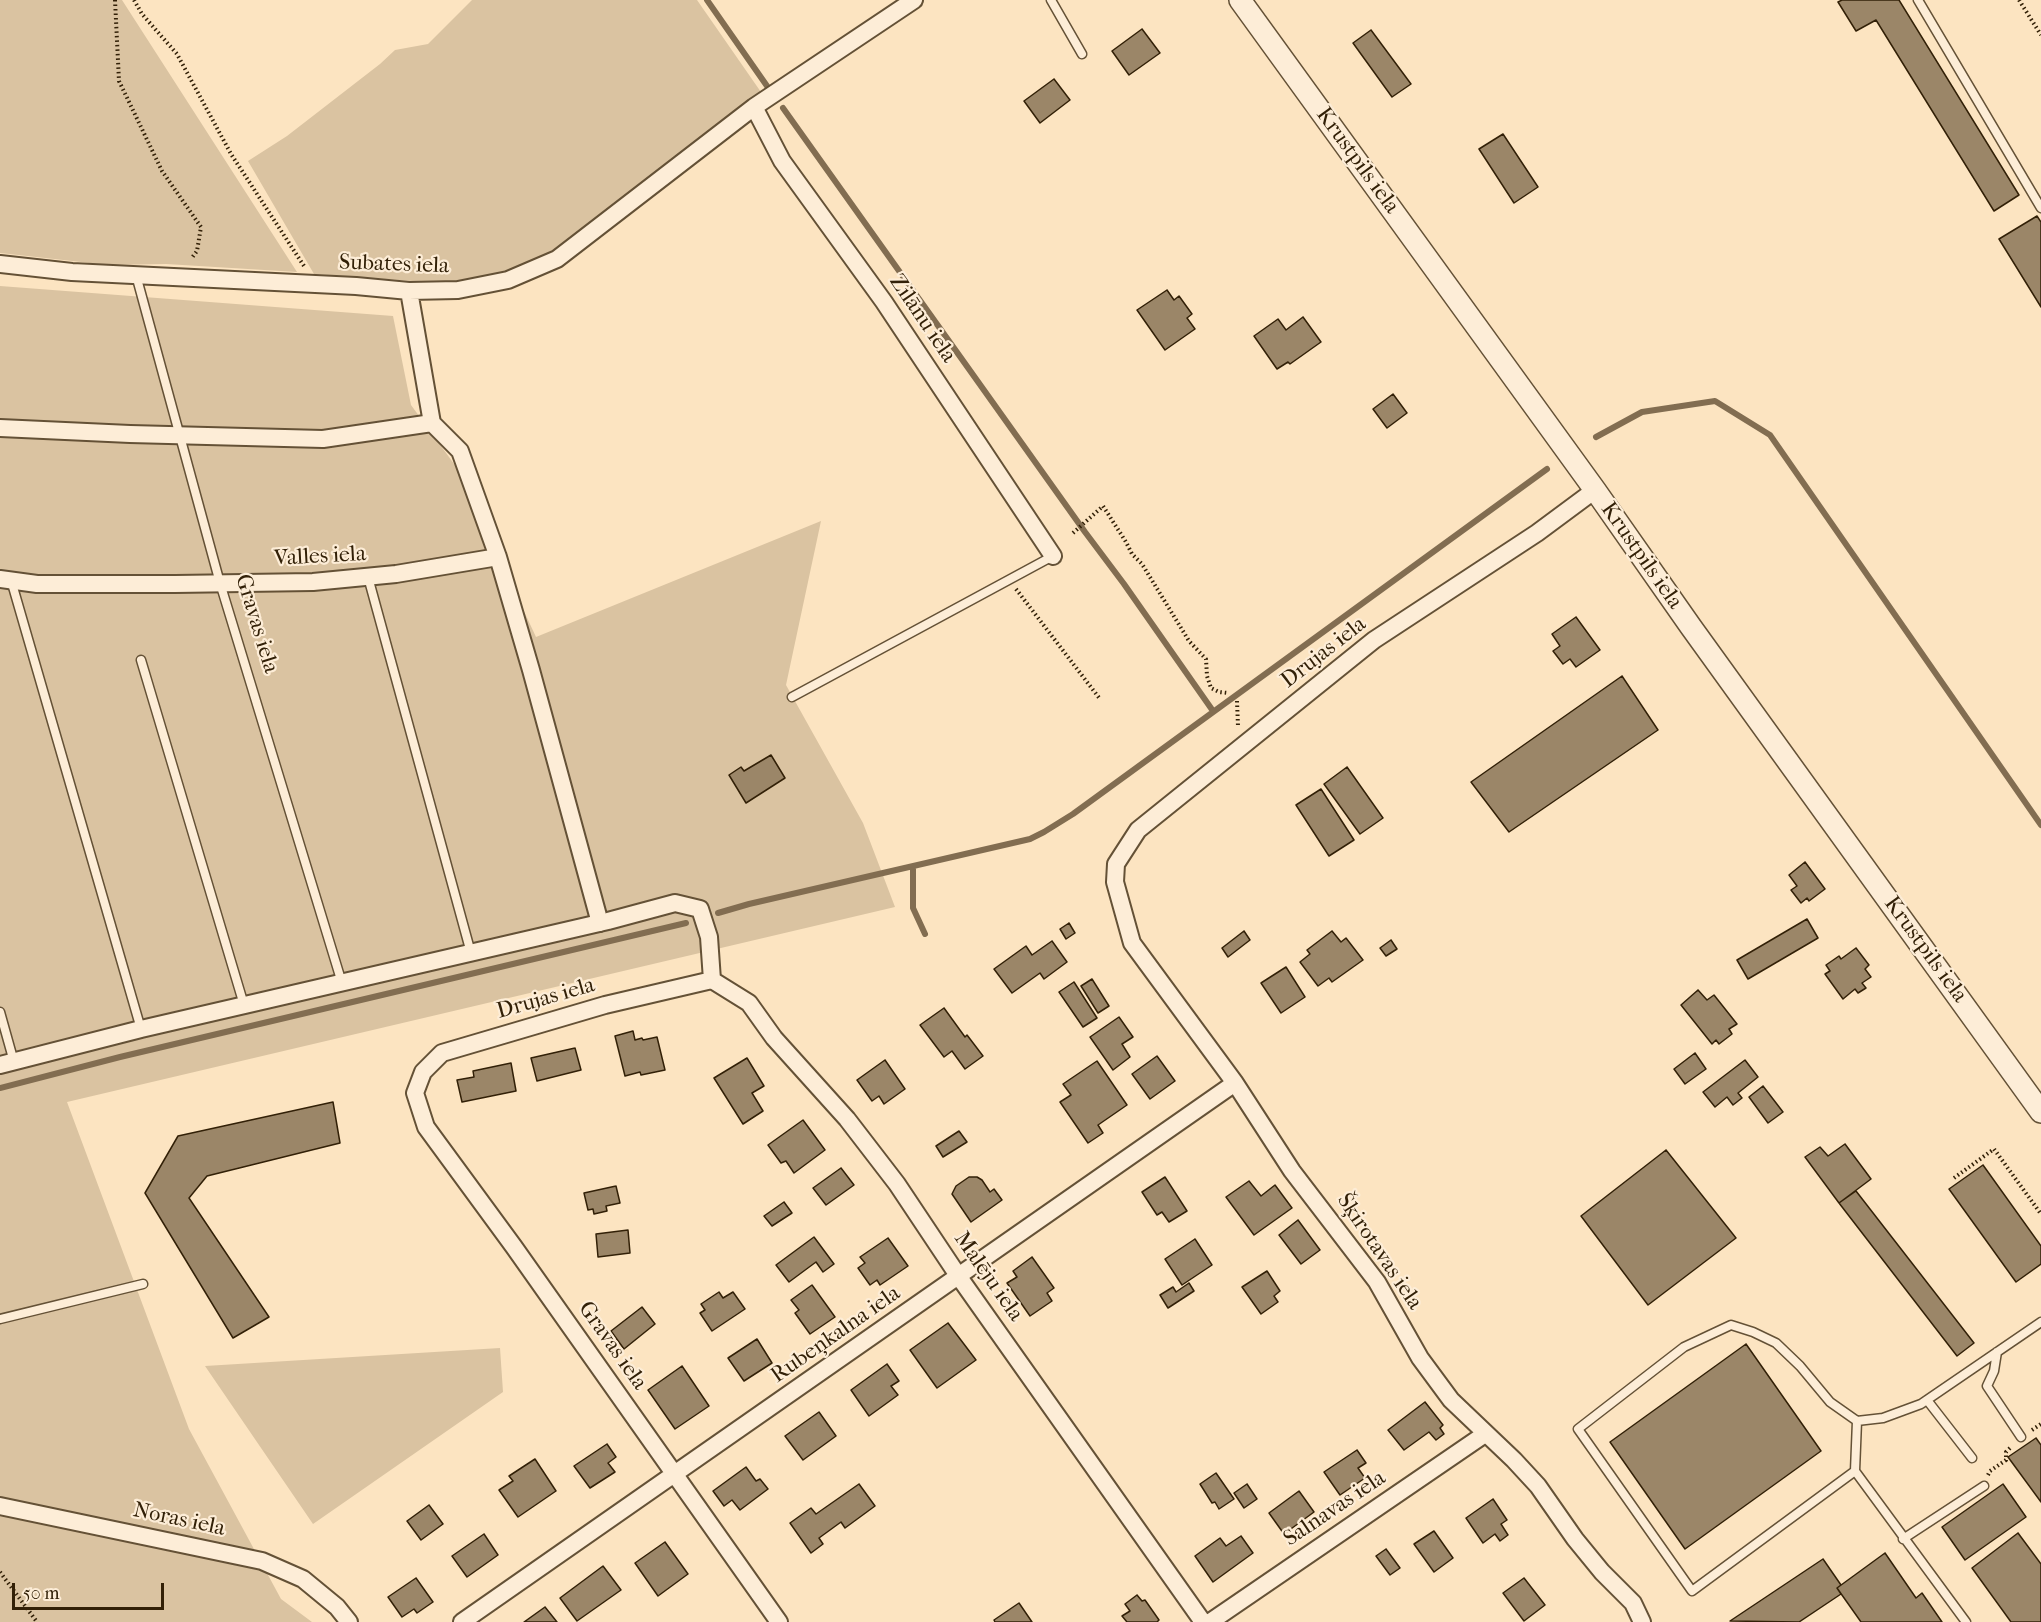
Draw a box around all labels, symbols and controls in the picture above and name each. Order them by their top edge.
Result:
street label: Krustpils iela [1310,103,1404,219]
street label: Subates iela [338,250,450,280]
street label: Zilānu iela [883,270,961,368]
street label: Krustpils iela [1594,497,1688,615]
street label: Valles iela [273,541,367,573]
street label: Gravas iela [228,571,284,677]
street label: Drujas iela [1276,612,1372,694]
street label: Krustpils iela [1878,892,1972,1008]
street label: Drujas iela [494,972,598,1026]
street label: Šķirotavas iela [1331,1189,1427,1315]
street label: Malēju iela [948,1227,1028,1327]
street label: Rubeņkalna iela [766,1281,906,1389]
street label: Gravas iela [572,1297,652,1395]
street label: Salnavas iela [1279,1465,1391,1553]
street label: Noras iela [131,1497,227,1543]
scale bar [15,1571,166,1609]
text: 50 m [23,1583,59,1604]

